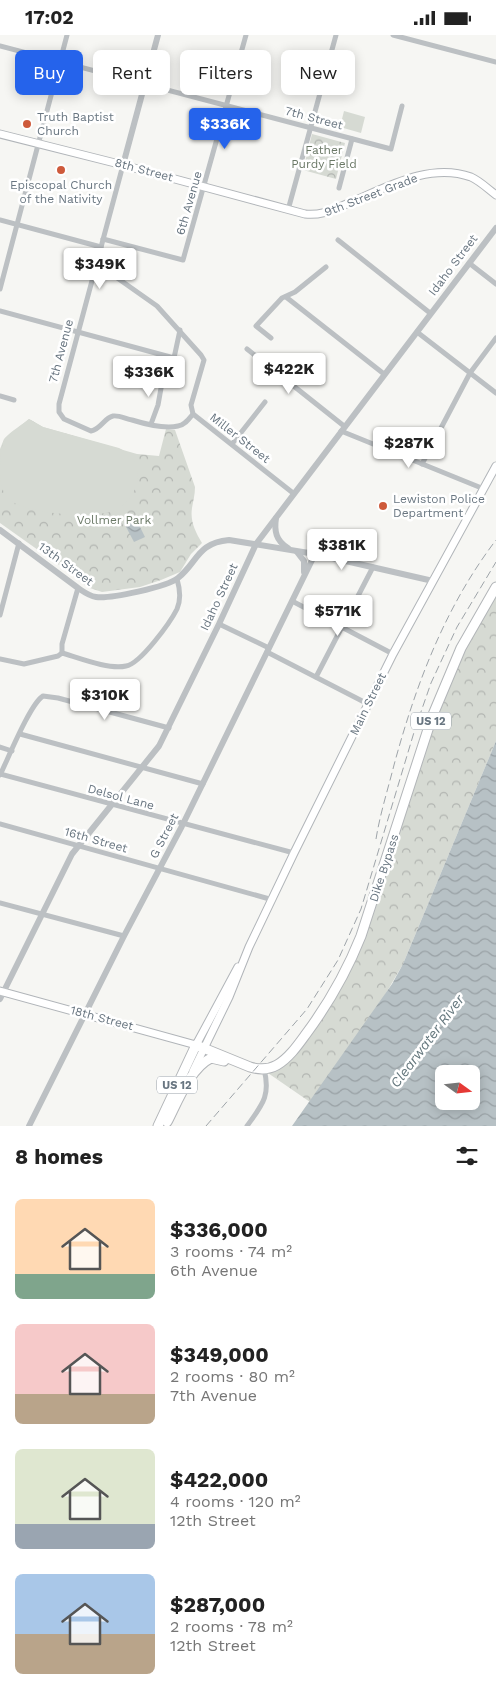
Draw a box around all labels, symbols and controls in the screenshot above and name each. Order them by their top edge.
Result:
text: 17:02 [25,6,74,29]
chip: Buy [15,50,83,95]
chip: Rent [93,50,170,95]
chip: Filters [180,50,271,95]
chip: New [281,50,355,95]
street label: 7th Street [283,104,345,132]
pin: $336K [190,107,260,150]
place label: Truth Baptist Church [37,110,114,138]
text: $336K [200,114,250,133]
marker: Truth Baptist Church [21,118,33,130]
park label: Father Purdy Field [291,143,357,171]
street label: 8th Street [113,155,175,185]
marker: Episcopal Church of the Nativity [55,164,67,176]
street label: 6th Avenue [173,169,205,237]
street label: 9th Street Grade [322,171,420,219]
place label: Episcopal Church of the Nativity [10,178,112,206]
street label: Idaho Street [426,232,480,298]
pin: $349K [65,247,135,290]
text: $349K [74,254,126,273]
street label: 7th Avenue [46,318,76,384]
pin: $422K [254,353,324,395]
pin: $336K [114,355,184,398]
text: $422K [264,359,314,378]
text: $336K [124,362,174,381]
street label: Miller Street [207,410,273,466]
pin: $287K [374,427,444,469]
text: $287K [384,433,434,452]
place label: Lewiston Police Department [393,492,485,520]
marker: Lewiston Police Department [377,500,389,512]
park label: Vollmer Park [77,513,152,527]
pin: $381K [307,529,377,571]
text: $381K [318,535,366,554]
street label: 13th Street [36,539,96,589]
street label: Idaho Street [197,561,241,633]
pin: $571K [303,595,373,637]
text: $571K [315,601,361,620]
street label: Main Street [347,670,389,738]
pin: $310K [70,679,140,721]
text: $310K [81,685,129,704]
road number: US 12 [411,713,451,729]
street label: Delsol Lane [86,781,156,813]
street label: G Street [147,811,181,861]
street label: 16th Street [63,824,129,856]
street label: Dike Bypass [366,832,402,904]
water label: Clearwater River [387,991,467,1091]
street label: 18th Street [69,1003,135,1033]
north arrow [435,1065,480,1110]
map controls [435,1065,480,1110]
road number: US 12 [157,1077,197,1093]
icon: filters [453,1142,481,1170]
text: 8 homes [15,1144,103,1169]
text: $336,000 [170,1217,268,1242]
icon: home [55,1219,115,1279]
text: 3 rooms · 74 m² [170,1242,292,1261]
text: 6th Avenue [170,1261,258,1280]
text: $349,000 [170,1342,269,1367]
icon: home [55,1344,115,1404]
text: 2 rooms · 80 m² [170,1367,295,1386]
text: 7th Avenue [170,1386,257,1405]
text: $422,000 [170,1467,268,1492]
icon: home [55,1469,115,1529]
text: 4 rooms · 120 m² [170,1492,301,1511]
text: 12th Street [170,1511,256,1530]
text: $287,000 [170,1592,265,1617]
icon: home [55,1594,115,1654]
text: 2 rooms · 78 m² [170,1617,293,1636]
text: 12th Street [170,1636,256,1655]

